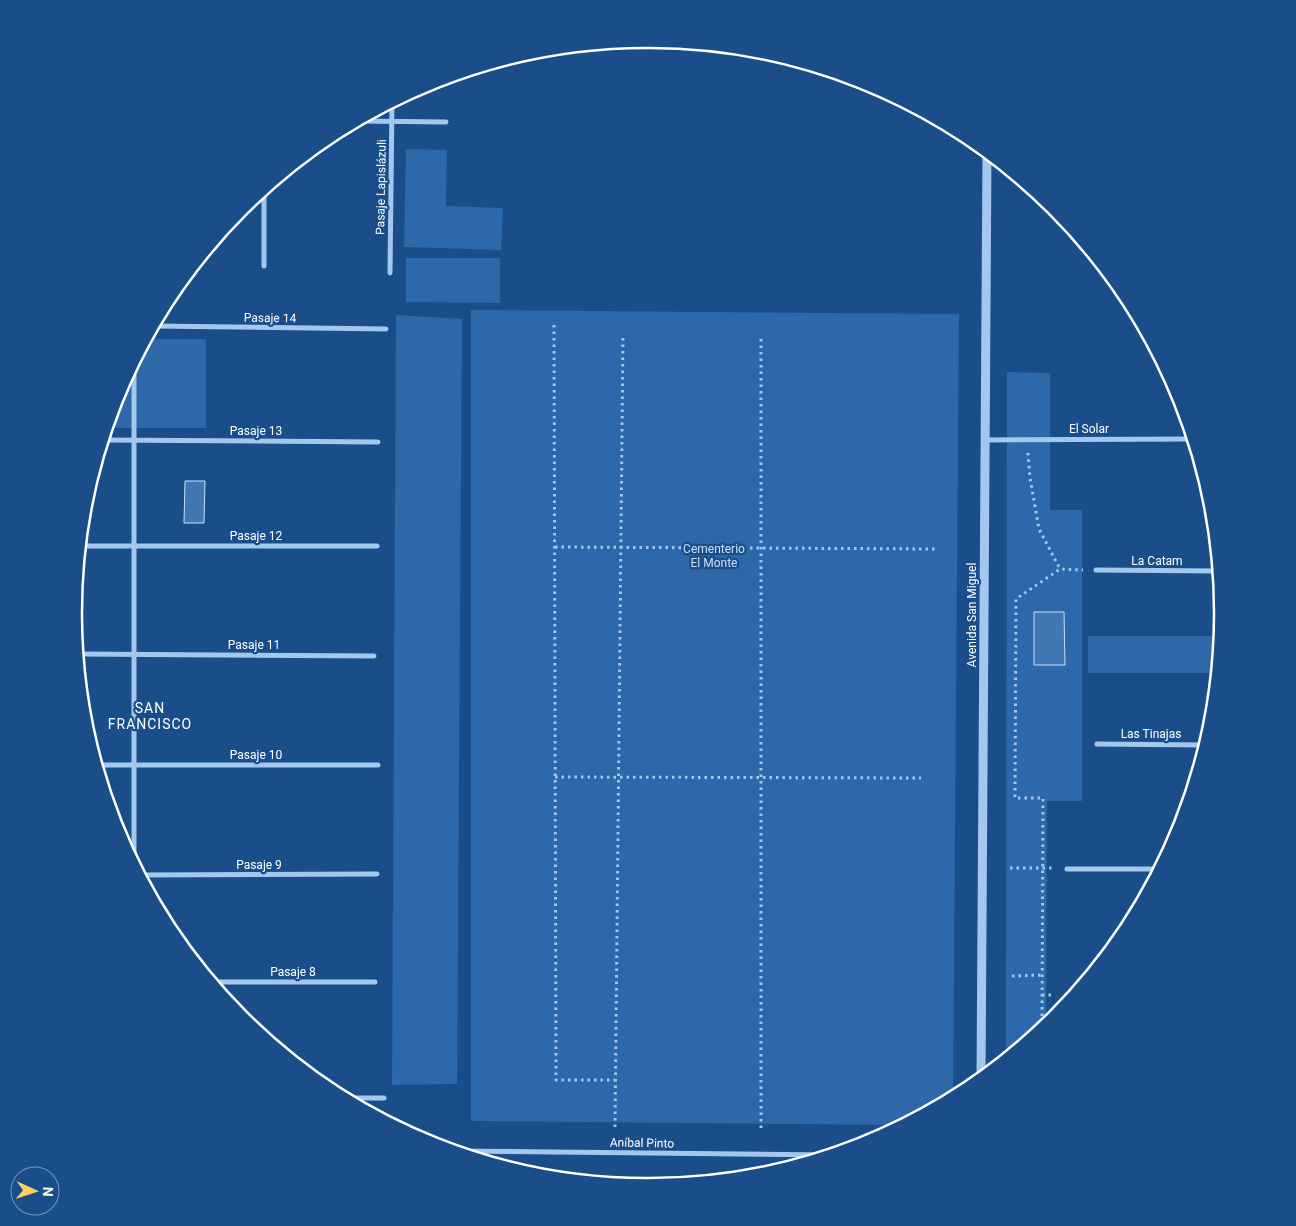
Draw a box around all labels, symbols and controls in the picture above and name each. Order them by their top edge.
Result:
street label: Pasaje Lapislázuli [373,139,389,235]
street label: Pasaje 14 [244,311,297,325]
street label: El Solar [1069,422,1109,436]
street label: Pasaje 13 [230,424,282,438]
street label: Pasaje 12 [230,529,282,543]
park label: Cementerio El Monte [683,542,745,570]
street label: La Catam [1131,554,1183,568]
street label: Avenida San Miguel [965,563,979,667]
street label: Pasaje 11 [228,638,280,652]
district label: SAN FRANCISCO [108,700,192,732]
street label: Las Tinajas [1121,727,1181,741]
street label: Pasaje 10 [230,748,282,762]
street label: Pasaje 9 [236,858,282,872]
street label: Pasaje 8 [270,965,316,979]
street label: Aníbal Pinto [610,1135,674,1151]
north arrow [10,1166,60,1216]
text: N [40,1186,56,1197]

